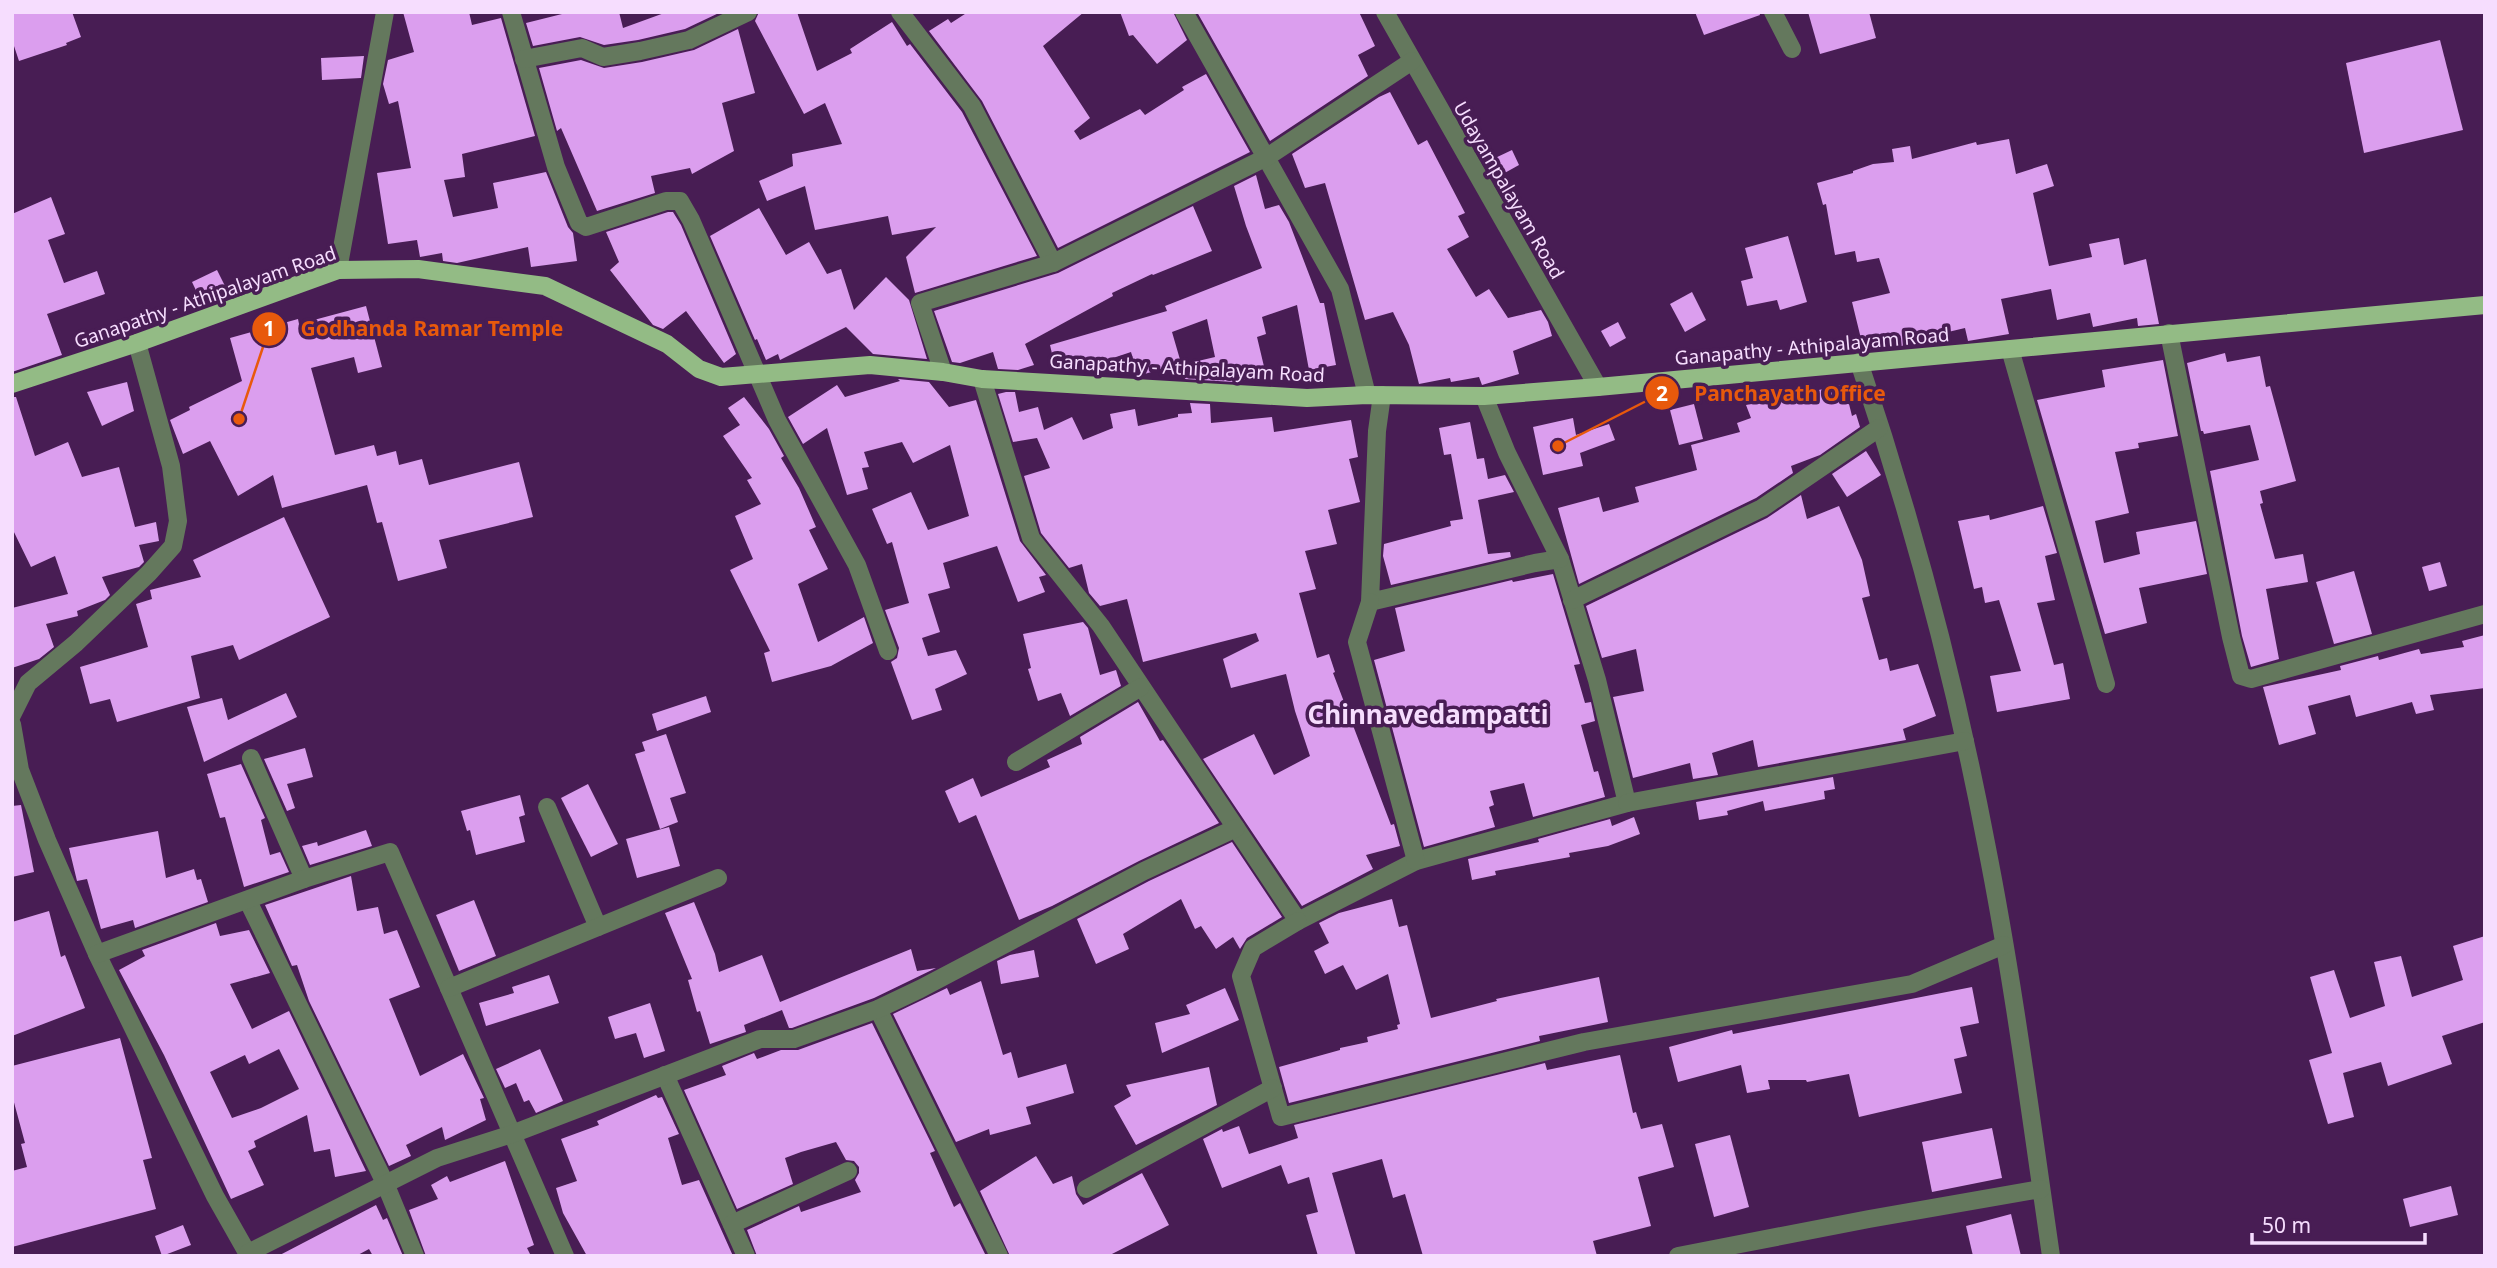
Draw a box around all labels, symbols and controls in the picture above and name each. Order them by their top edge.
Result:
street label: Udayampalayam Road [1447,96,1571,284]
street label: Ganapathy - Athipalayam Road [70,240,340,354]
callout: Godhanda Ramar Temple [252,308,577,350]
text: 1 [263,314,275,342]
text: Godhanda Ramar Temple [301,314,563,342]
street label: Ganapathy - Athipalayam Road [1673,321,1951,371]
street label: Ganapathy - Athipalayam Road [1049,348,1325,388]
callout: Panchayath Office [1645,372,1900,414]
text: 2 [1656,379,1668,407]
text: Panchayath Office [1694,379,1886,407]
district label: Chinnavedampatti [1308,696,1548,732]
scale bar [2252,1202,2425,1246]
text: 50 m [2262,1211,2311,1239]

